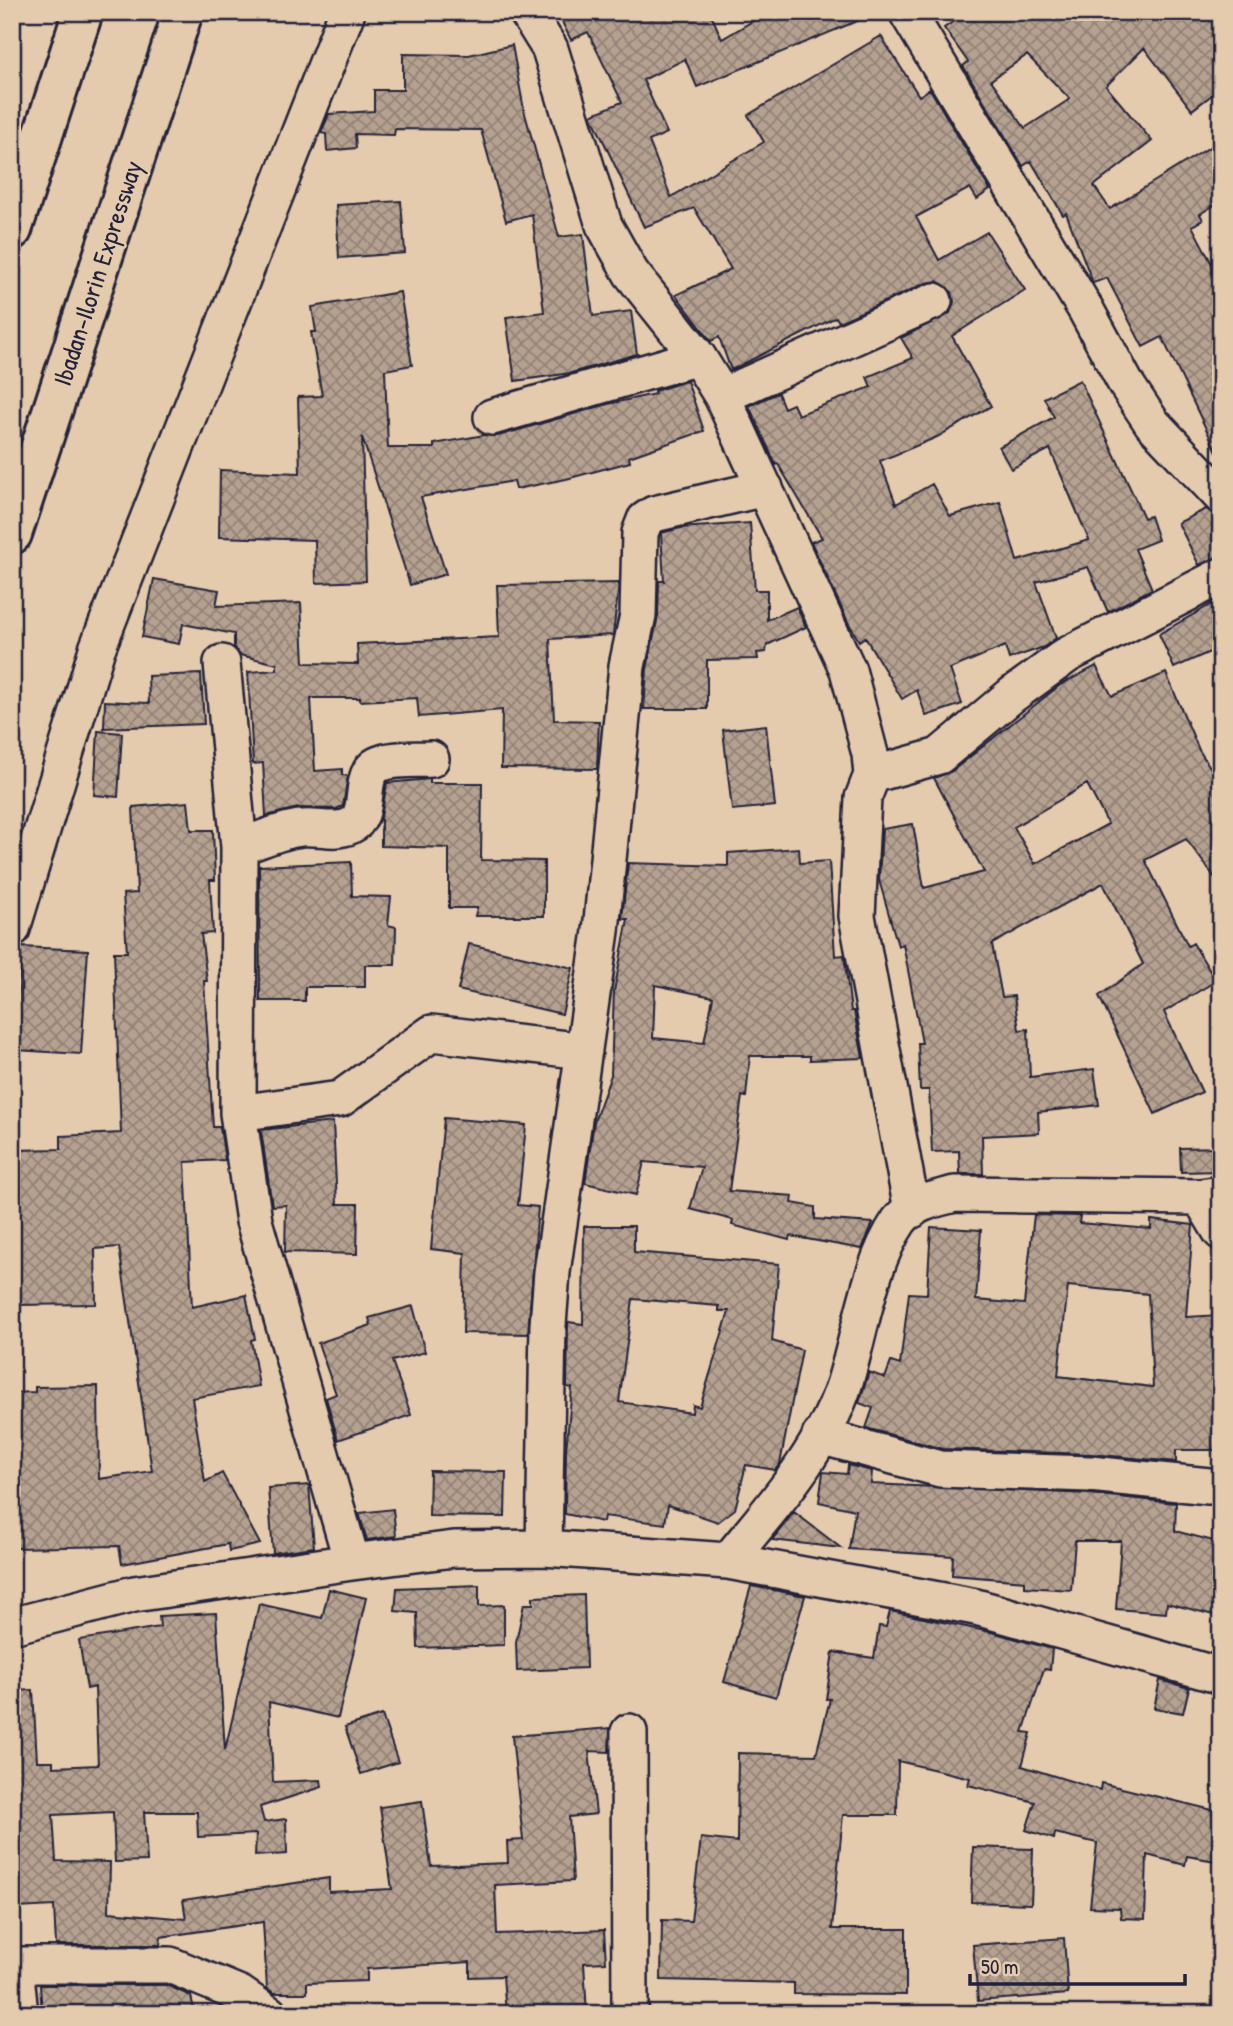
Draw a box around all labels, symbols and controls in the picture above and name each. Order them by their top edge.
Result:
street label: Ibadan-Ilorin Expressway [44,156,150,390]
scale bar [970,1942,1186,1986]
text: 50 m [981,1952,1018,1981]

